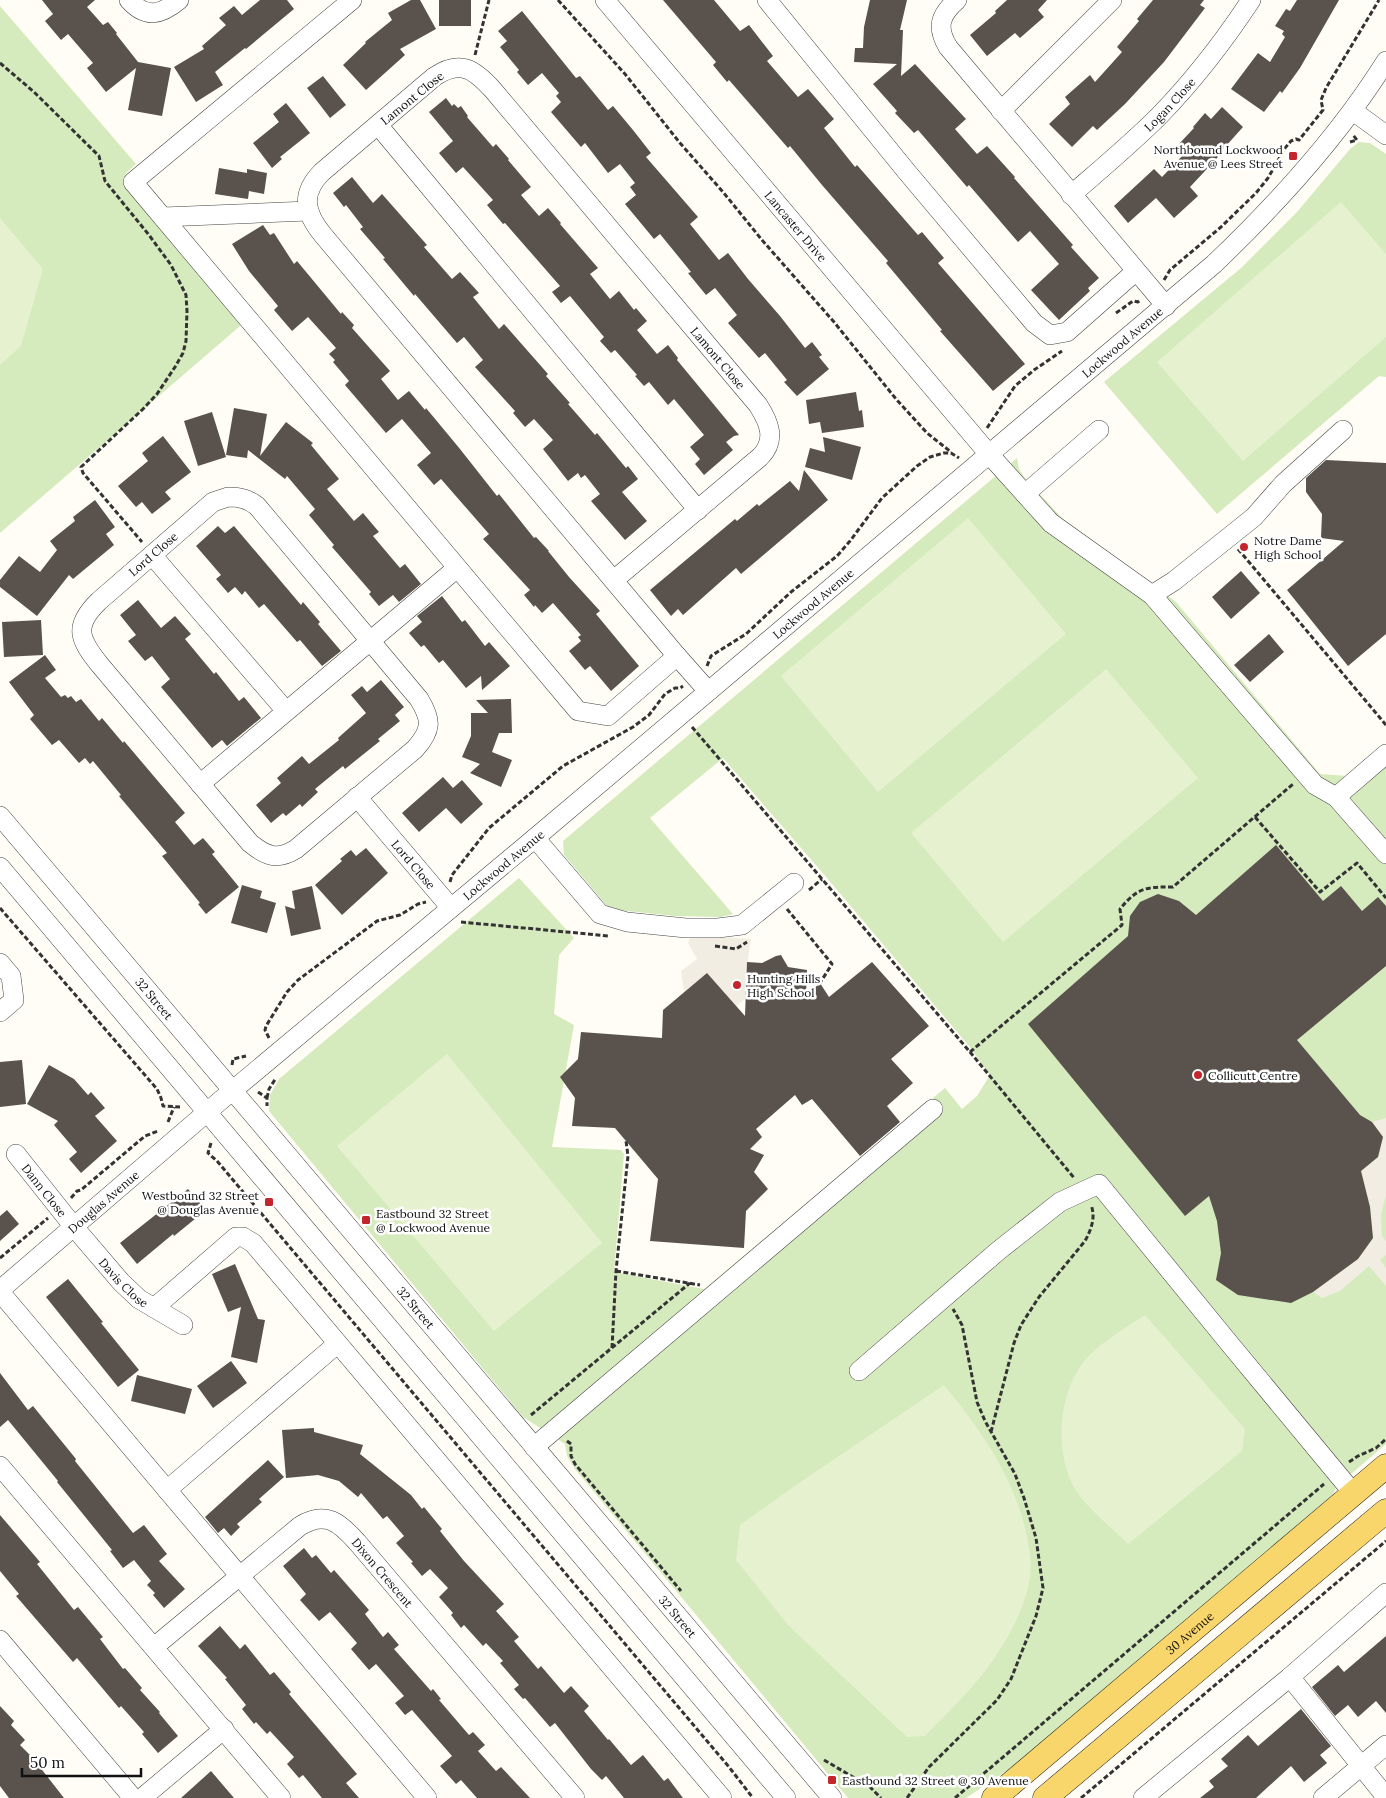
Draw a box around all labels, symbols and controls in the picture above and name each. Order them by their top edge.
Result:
street label: Lamont Close [377,68,447,128]
street label: Logan Close [1141,74,1198,134]
place label: Northbound Lockwood Avenue @ Lees Street [1154,142,1283,171]
marker: Northbound Lockwood Avenue @ Lees Street [1287,150,1299,162]
street label: Lancaster Drive [762,187,831,265]
street label: Lockwood Avenue [1078,303,1166,380]
street label: Lamont Close [688,324,749,393]
street label: Lord Close [125,528,181,579]
place label: Notre Dame High School [1254,533,1322,562]
marker: Notre Dame High School [1238,541,1250,553]
street label: Lockwood Avenue [769,564,857,642]
street label: Lockwood Avenue [459,826,547,903]
street label: Lord Close [389,836,439,892]
place label: Hunting Hills High School [747,971,821,1000]
street label: 32 Street [132,974,177,1023]
marker: Hunting Hills High School [731,979,743,991]
place label: Collicutt Centre [1208,1068,1298,1083]
marker: Collicutt Centre [1192,1069,1204,1081]
street label: Dann Close [19,1160,71,1220]
street label: Douglas Avenue [64,1166,142,1236]
place label: Westbound 32 Street @ Douglas Avenue [142,1188,259,1217]
marker: Westbound 32 Street @ Douglas Avenue [263,1196,275,1208]
place label: Eastbound 32 Street @ Lockwood Avenue [376,1206,491,1235]
marker: Eastbound 32 Street @ Lockwood Avenue [360,1214,372,1226]
street label: Davis Close [96,1255,151,1311]
street label: 32 Street [394,1283,439,1332]
street label: Dixon Crescent [349,1535,417,1610]
street label: 32 Street [656,1592,700,1641]
street label: 30 Avenue [1162,1608,1217,1657]
scale bar [22,1746,141,1778]
text: 50 m [30,1753,65,1772]
place label: Eastbound 32 Street @ 30 Avenue [842,1773,1029,1788]
marker: Eastbound 32 Street @ 30 Avenue [826,1774,838,1786]

